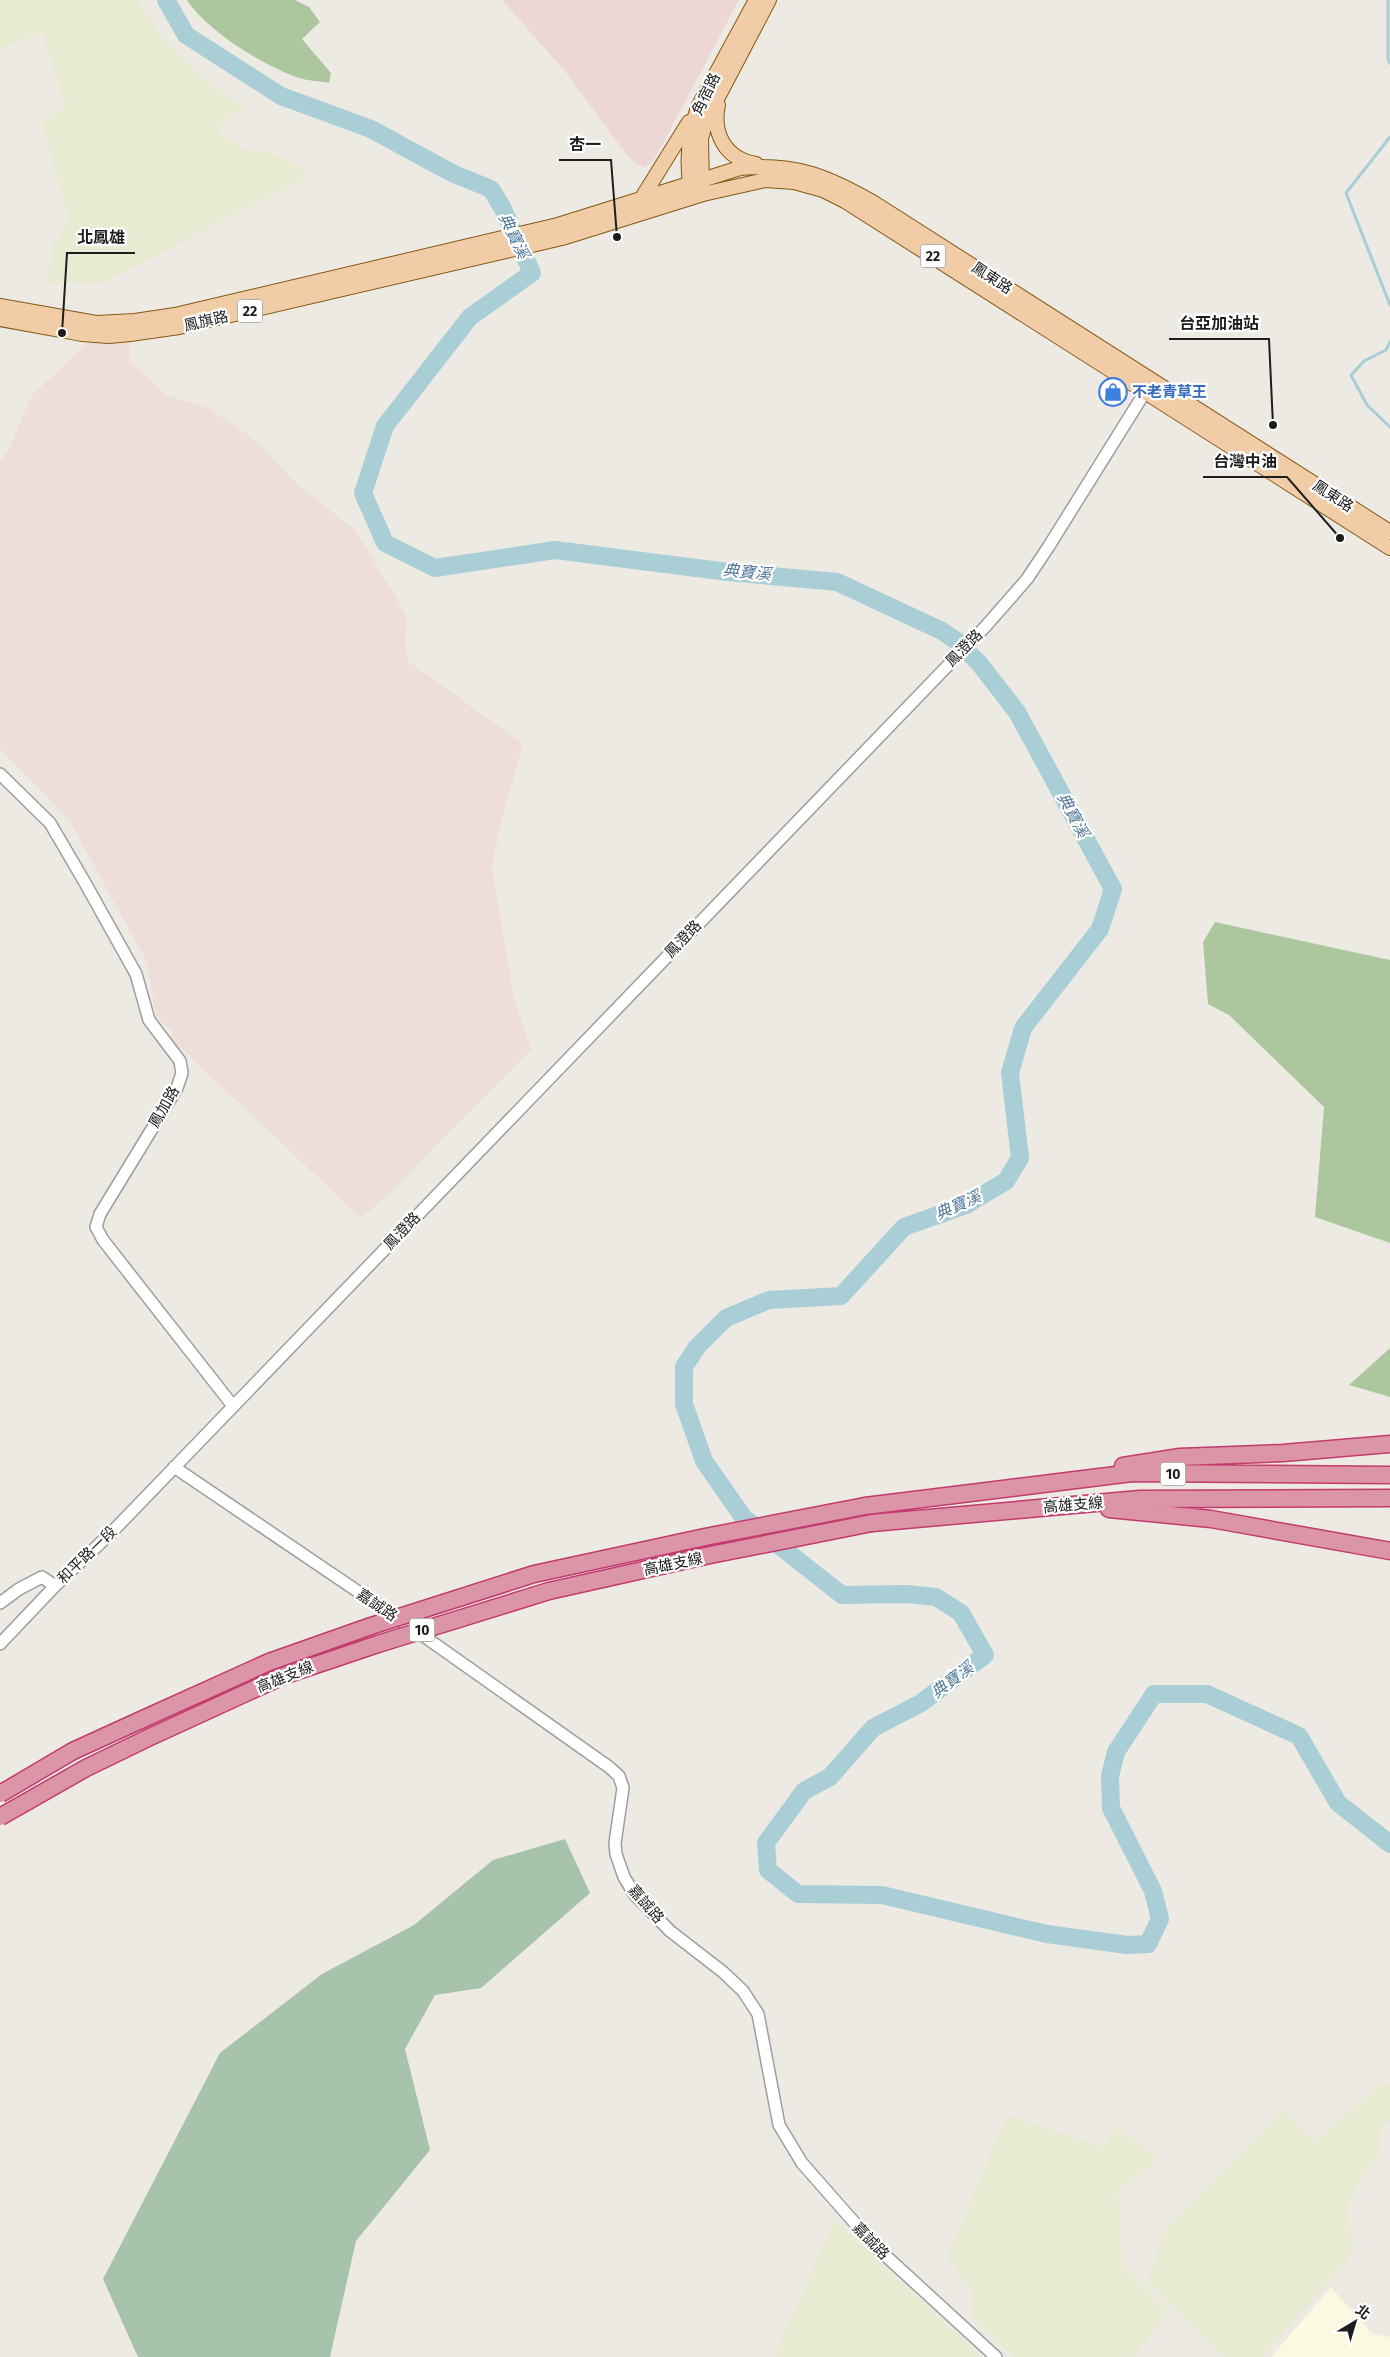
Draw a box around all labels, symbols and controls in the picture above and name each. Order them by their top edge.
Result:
street label: 角宿路 [688,70,724,118]
callout: 杏一 [559,129,611,160]
text: 杏一 [569,135,601,154]
water label: 典寶溪 [495,210,534,264]
callout: 北鳳雄 [67,222,135,253]
text: 北鳳雄 [77,228,125,247]
road number: 22 [920,245,946,268]
street label: 鳳東路 [968,258,1016,298]
road number: 22 [238,300,262,322]
street label: 鳳旗路 [182,307,230,335]
callout: 台亞加油站 [1169,308,1269,339]
text: 台亞加油站 [1179,314,1259,333]
shop icon: 不老青草王 [1098,377,1128,407]
place label: 不老青草王 [1132,383,1207,401]
callout: 台灣中油 [1203,446,1287,477]
text: 台灣中油 [1213,452,1277,471]
street label: 鳳東路 [1309,476,1357,516]
water label: 典寶溪 [722,560,774,584]
street label: 鳳澄路 [942,626,986,670]
water label: 典寶溪 [1053,789,1094,842]
street label: 鳳澄路 [661,917,705,961]
street label: 鳳加路 [145,1083,183,1131]
water label: 典寶溪 [932,1186,986,1223]
street label: 鳳澄路 [380,1209,424,1253]
road number: 10 [1160,1462,1186,1486]
street label: 高雄支線 [1042,1493,1104,1517]
street label: 和平路一段 [54,1522,120,1588]
street label: 高雄支線 [642,1549,704,1579]
street label: 嘉誠路 [353,1585,401,1625]
road number: 10 [410,1618,434,1642]
street label: 高雄支線 [254,1657,316,1697]
water label: 典寶溪 [927,1657,978,1702]
street label: 嘉誠路 [624,1881,668,1927]
street label: 嘉誠路 [849,2219,893,2263]
north arrow [1330,2297,1380,2347]
text: 北 [1352,2301,1373,2323]

